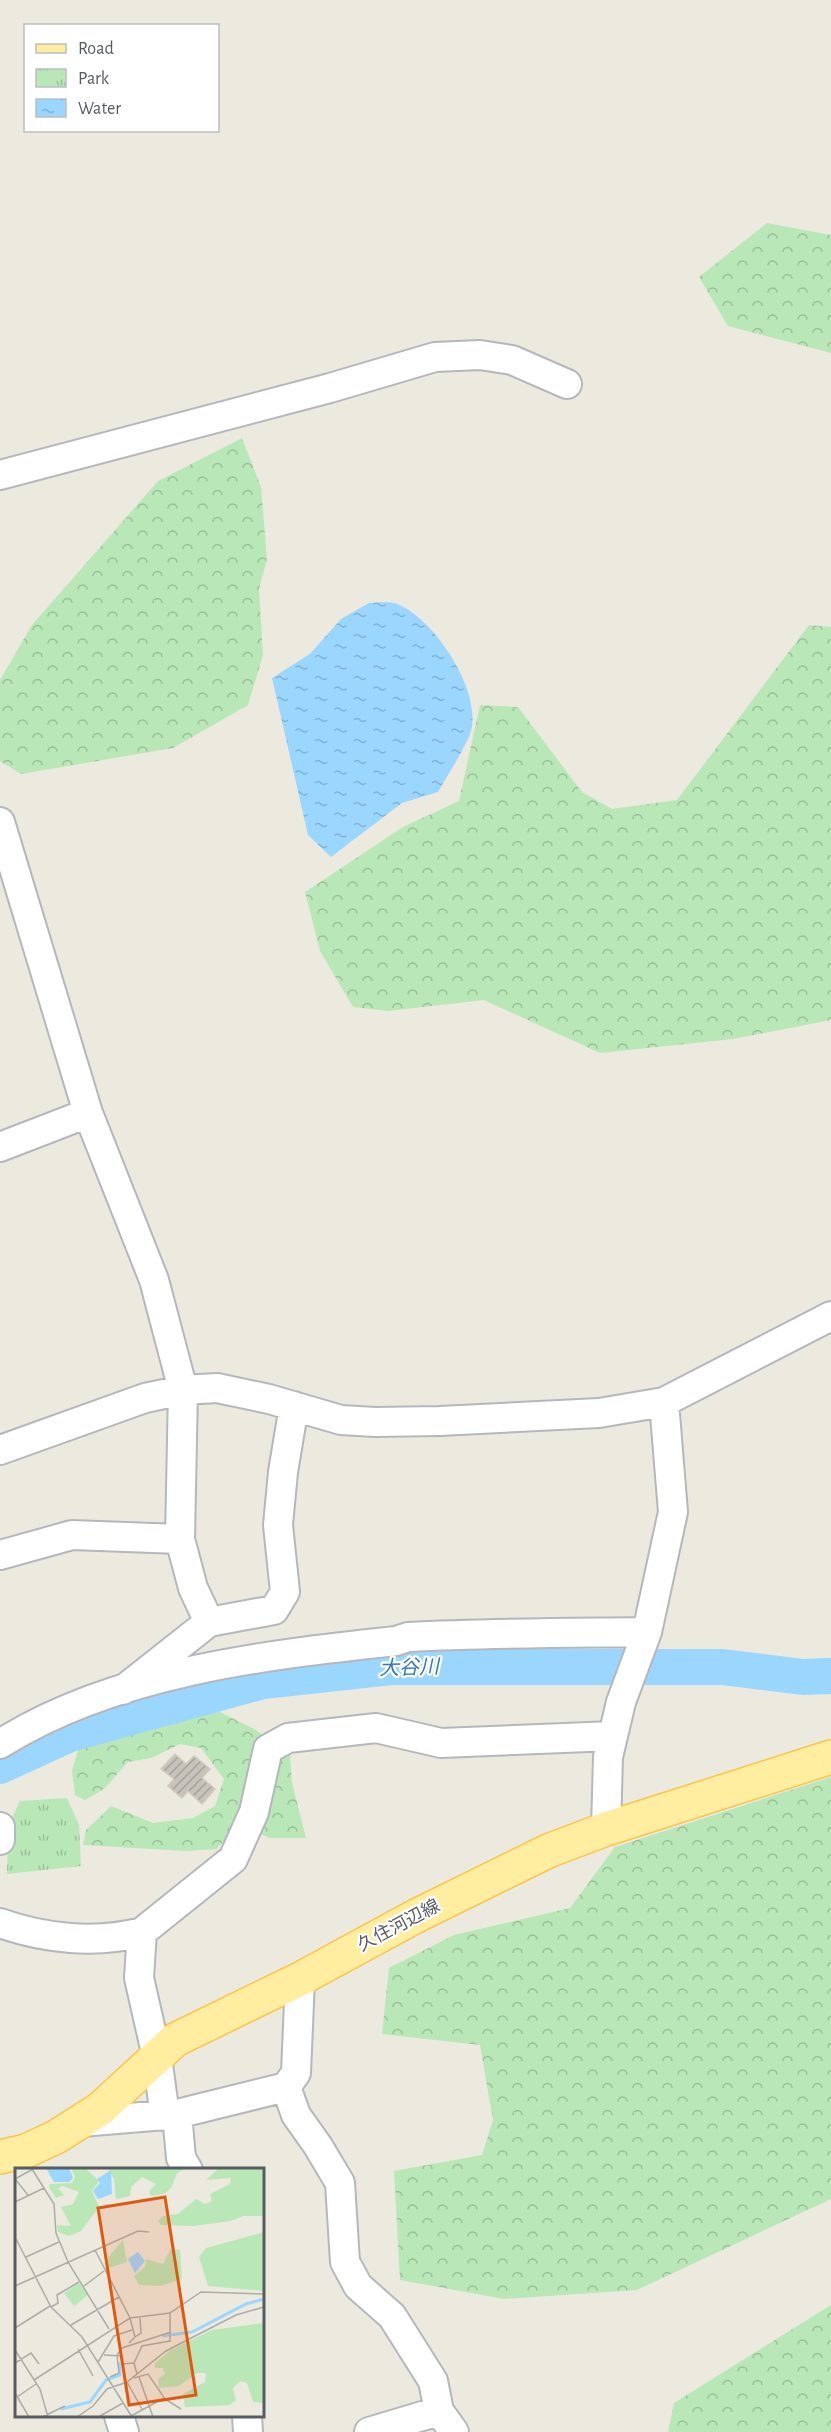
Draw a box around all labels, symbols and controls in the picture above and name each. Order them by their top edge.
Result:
legend [24,24,219,132]
text: Road [78,40,114,58]
text: Park [78,70,110,88]
text: Water [78,100,121,118]
water label: 大谷川 [379,1656,441,1679]
street label: 久住河辺線 [354,1895,443,1955]
inset map [15,2168,264,2417]

